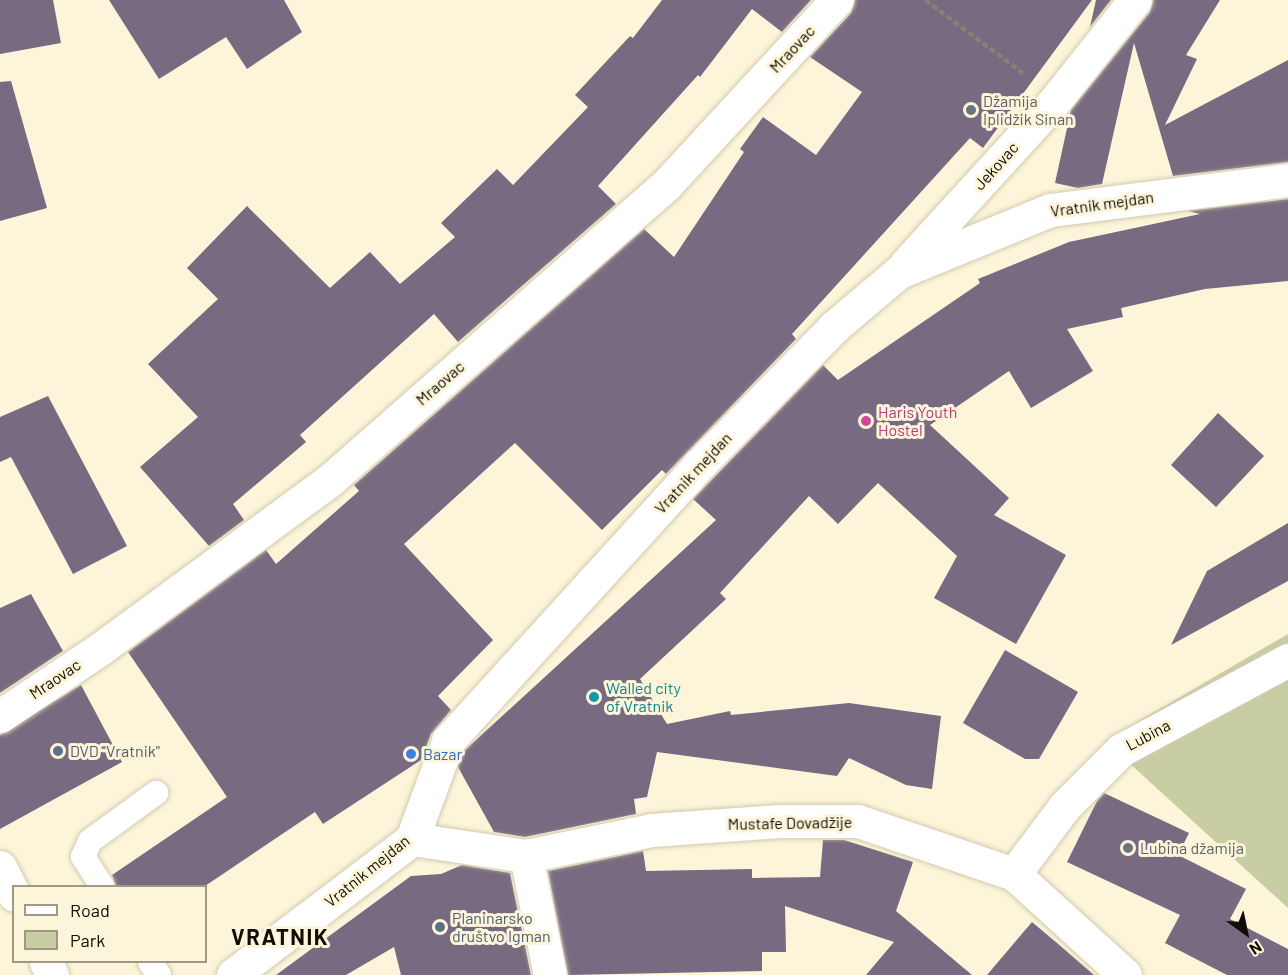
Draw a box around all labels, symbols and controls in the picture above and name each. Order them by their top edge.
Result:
street label: Mraovac [765,21,819,77]
place label: Džamija Iplidžik Sinan [983,91,1074,129]
marker: Džamija Iplidžik Sinan [964,103,978,117]
street label: Jekovac [970,138,1022,194]
street label: Vratnik mejdan [1049,187,1155,221]
street label: Mraovac [412,357,468,409]
place label: Haris Youth Hostel [878,402,957,440]
marker: Haris Youth Hostel [859,414,873,428]
street label: Vratnik mejdan [651,428,735,518]
street label: Mraovac [26,655,84,703]
place label: Walled city of Vratnik [606,678,681,716]
marker: Walled city of Vratnik [587,690,601,704]
street label: Lubina [1123,715,1173,755]
place label: DVD "Vratnik" [70,741,160,761]
marker: DVD "Vratnik" [51,744,65,758]
place label: Bazar [423,744,462,764]
marker: Bazar [404,747,418,761]
street label: Mustafe Dovadžije [728,812,852,834]
street label: Vratnik mejdan [321,831,413,911]
place label: Lubina džamija [1140,838,1244,858]
marker: Lubina džamija [1121,841,1135,855]
legend [12,885,207,963]
text: Road [70,899,110,921]
north arrow [1216,903,1276,963]
place label: Planinarsko društvo Igman [452,908,551,946]
marker: Planinarsko društvo Igman [433,920,447,934]
district label: VRATNIK [231,924,329,950]
text: Park [70,929,105,951]
text: N [1246,938,1266,959]

